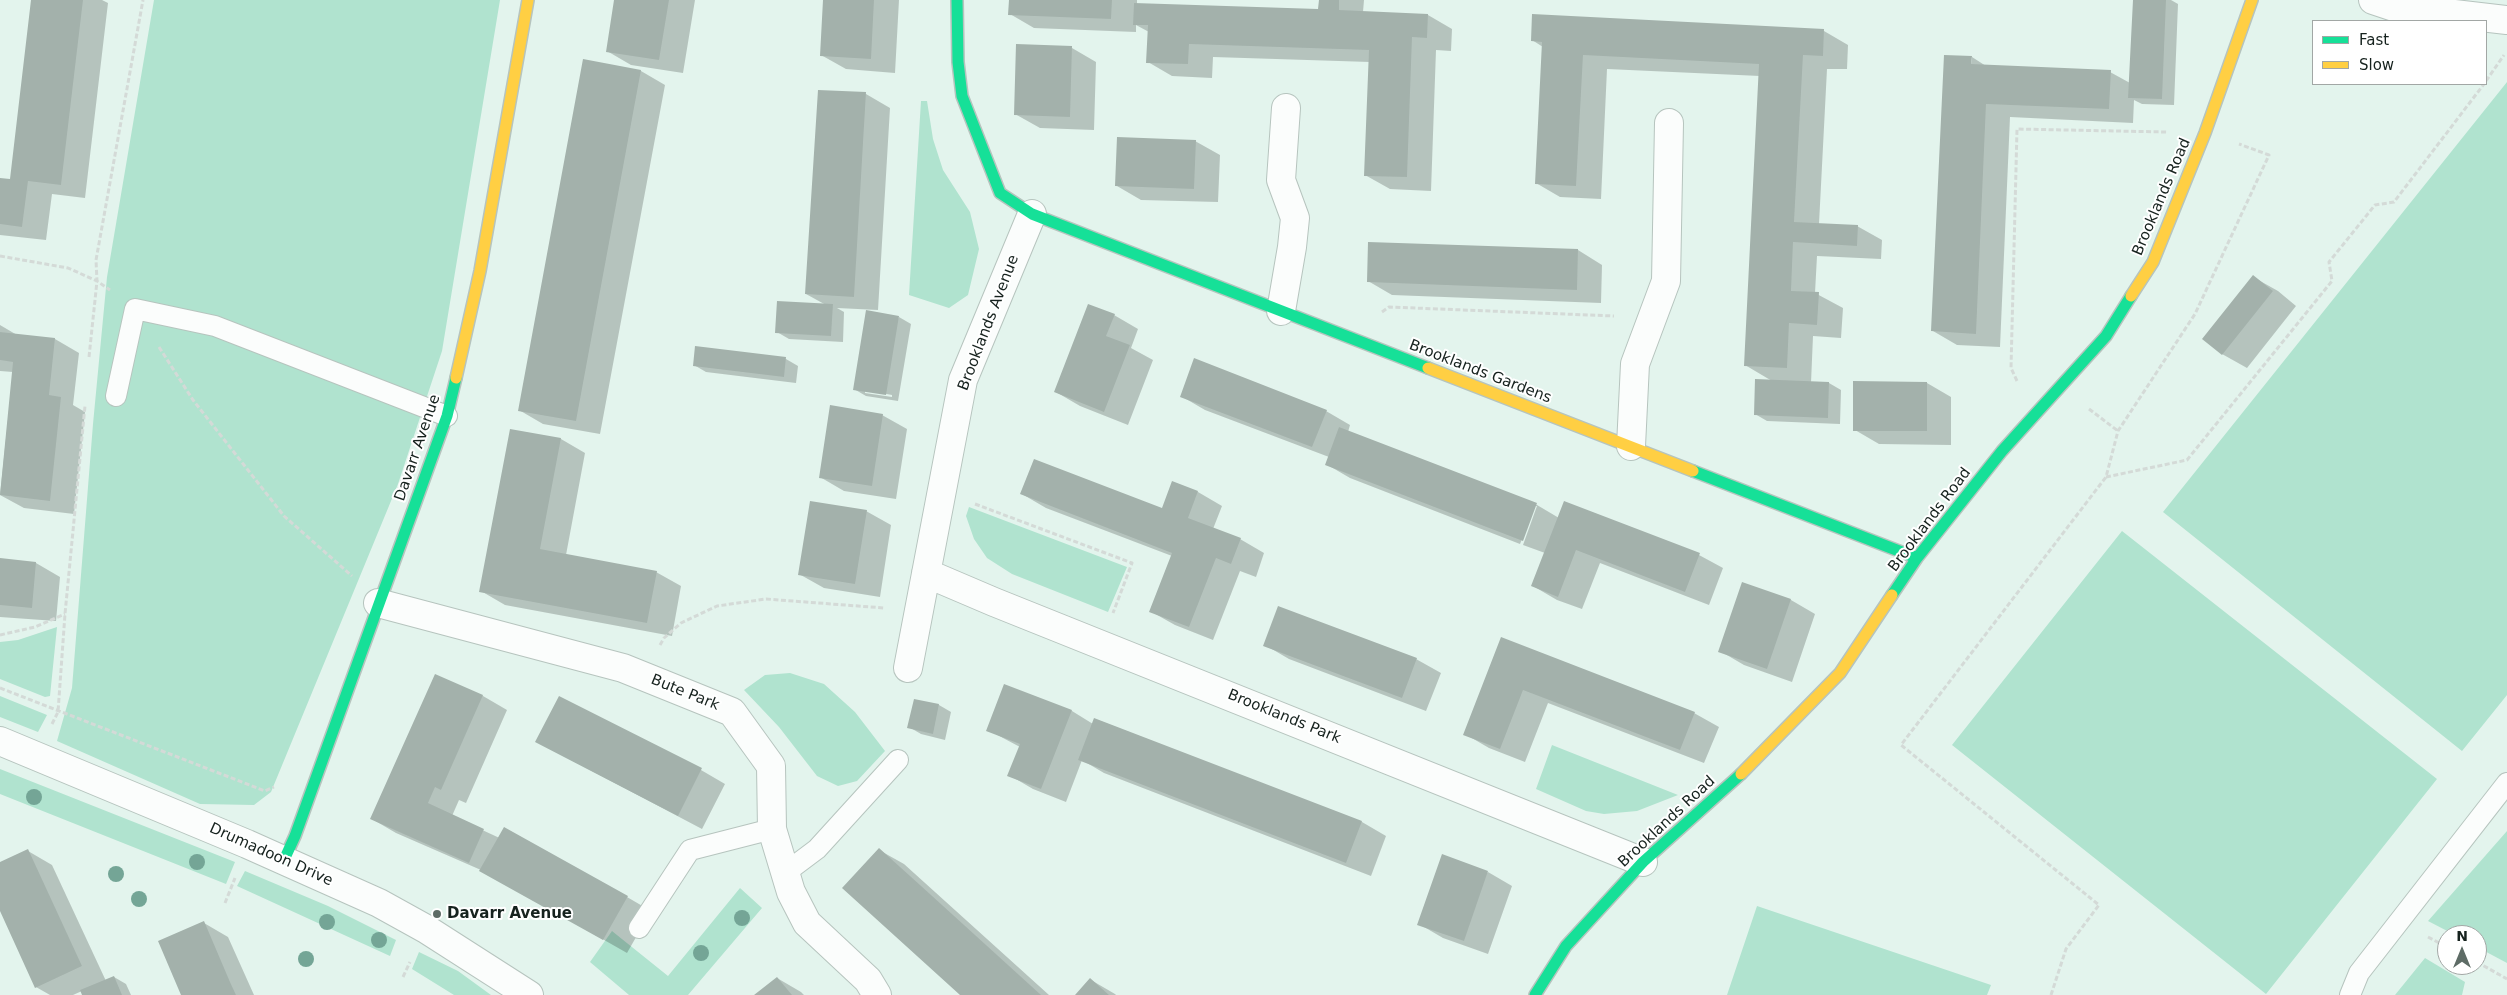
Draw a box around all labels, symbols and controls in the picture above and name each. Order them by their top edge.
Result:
legend [2312,20,2487,85]
text: Fast [2359,31,2389,49]
text: Slow [2359,56,2394,74]
street label: Brooklands Road [2129,136,2195,258]
street label: Brooklands Avenue [955,253,1023,393]
street label: Brooklands Gardens [1406,337,1554,407]
street label: Davarr Avenue [391,392,445,504]
street label: Brooklands Road [1885,464,1975,576]
street label: Bute Park [648,671,722,715]
street label: Brooklands Park [1225,686,1343,748]
street label: Brooklands Road [1615,773,1719,871]
street label: Drumadoon Drive [207,820,335,890]
place label: Davarr Avenue [447,905,572,923]
marker: Davarr Avenue [431,908,443,920]
north arrow [2437,925,2487,975]
text: N [2456,928,2468,944]

